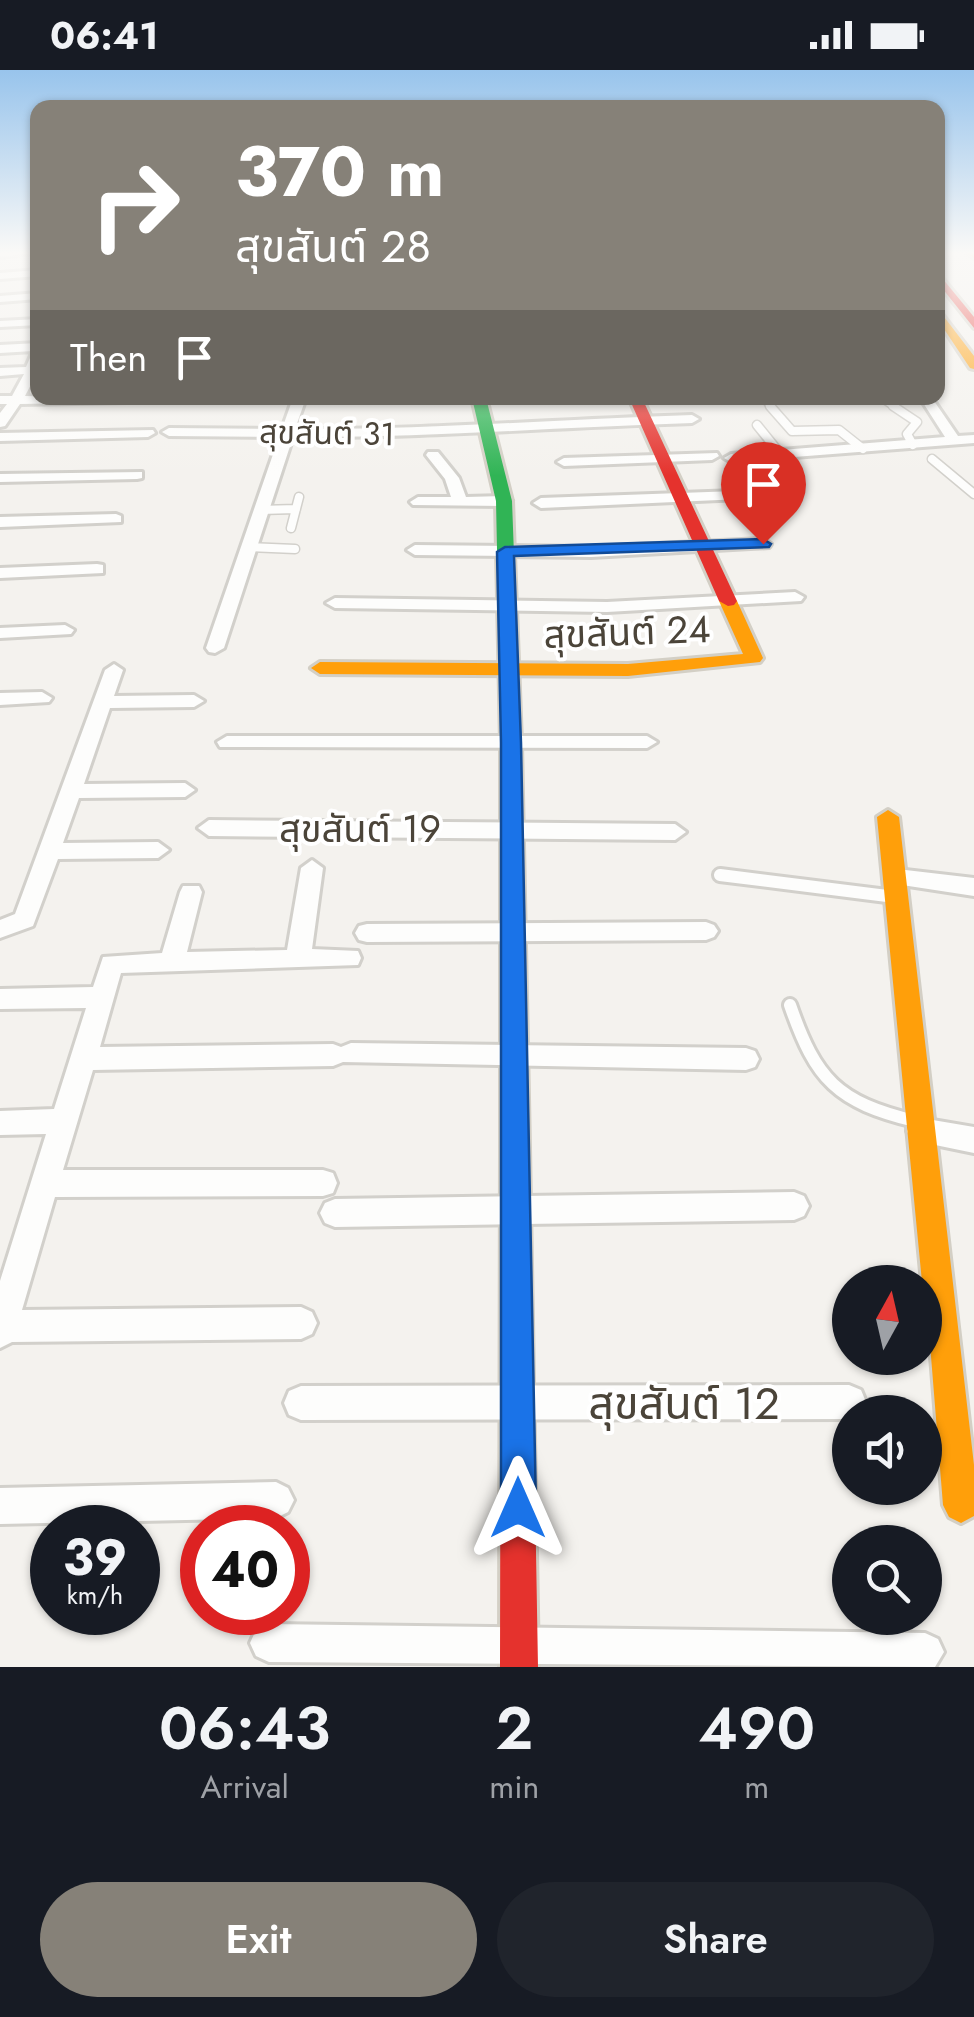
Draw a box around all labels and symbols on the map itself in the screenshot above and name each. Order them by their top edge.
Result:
street label: สุขสันต์ 31 [259,409,395,457]
pin [721,442,806,545]
street label: สุขสันต์ 24 [543,601,711,662]
street label: สุขสันต์ 19 [279,801,441,856]
north arrow [832,1265,942,1375]
street label: สุขสันต์ 12 [588,1371,780,1436]
position arrow [466,1456,570,1560]
speed limit sign: 40 [180,1505,310,1635]

